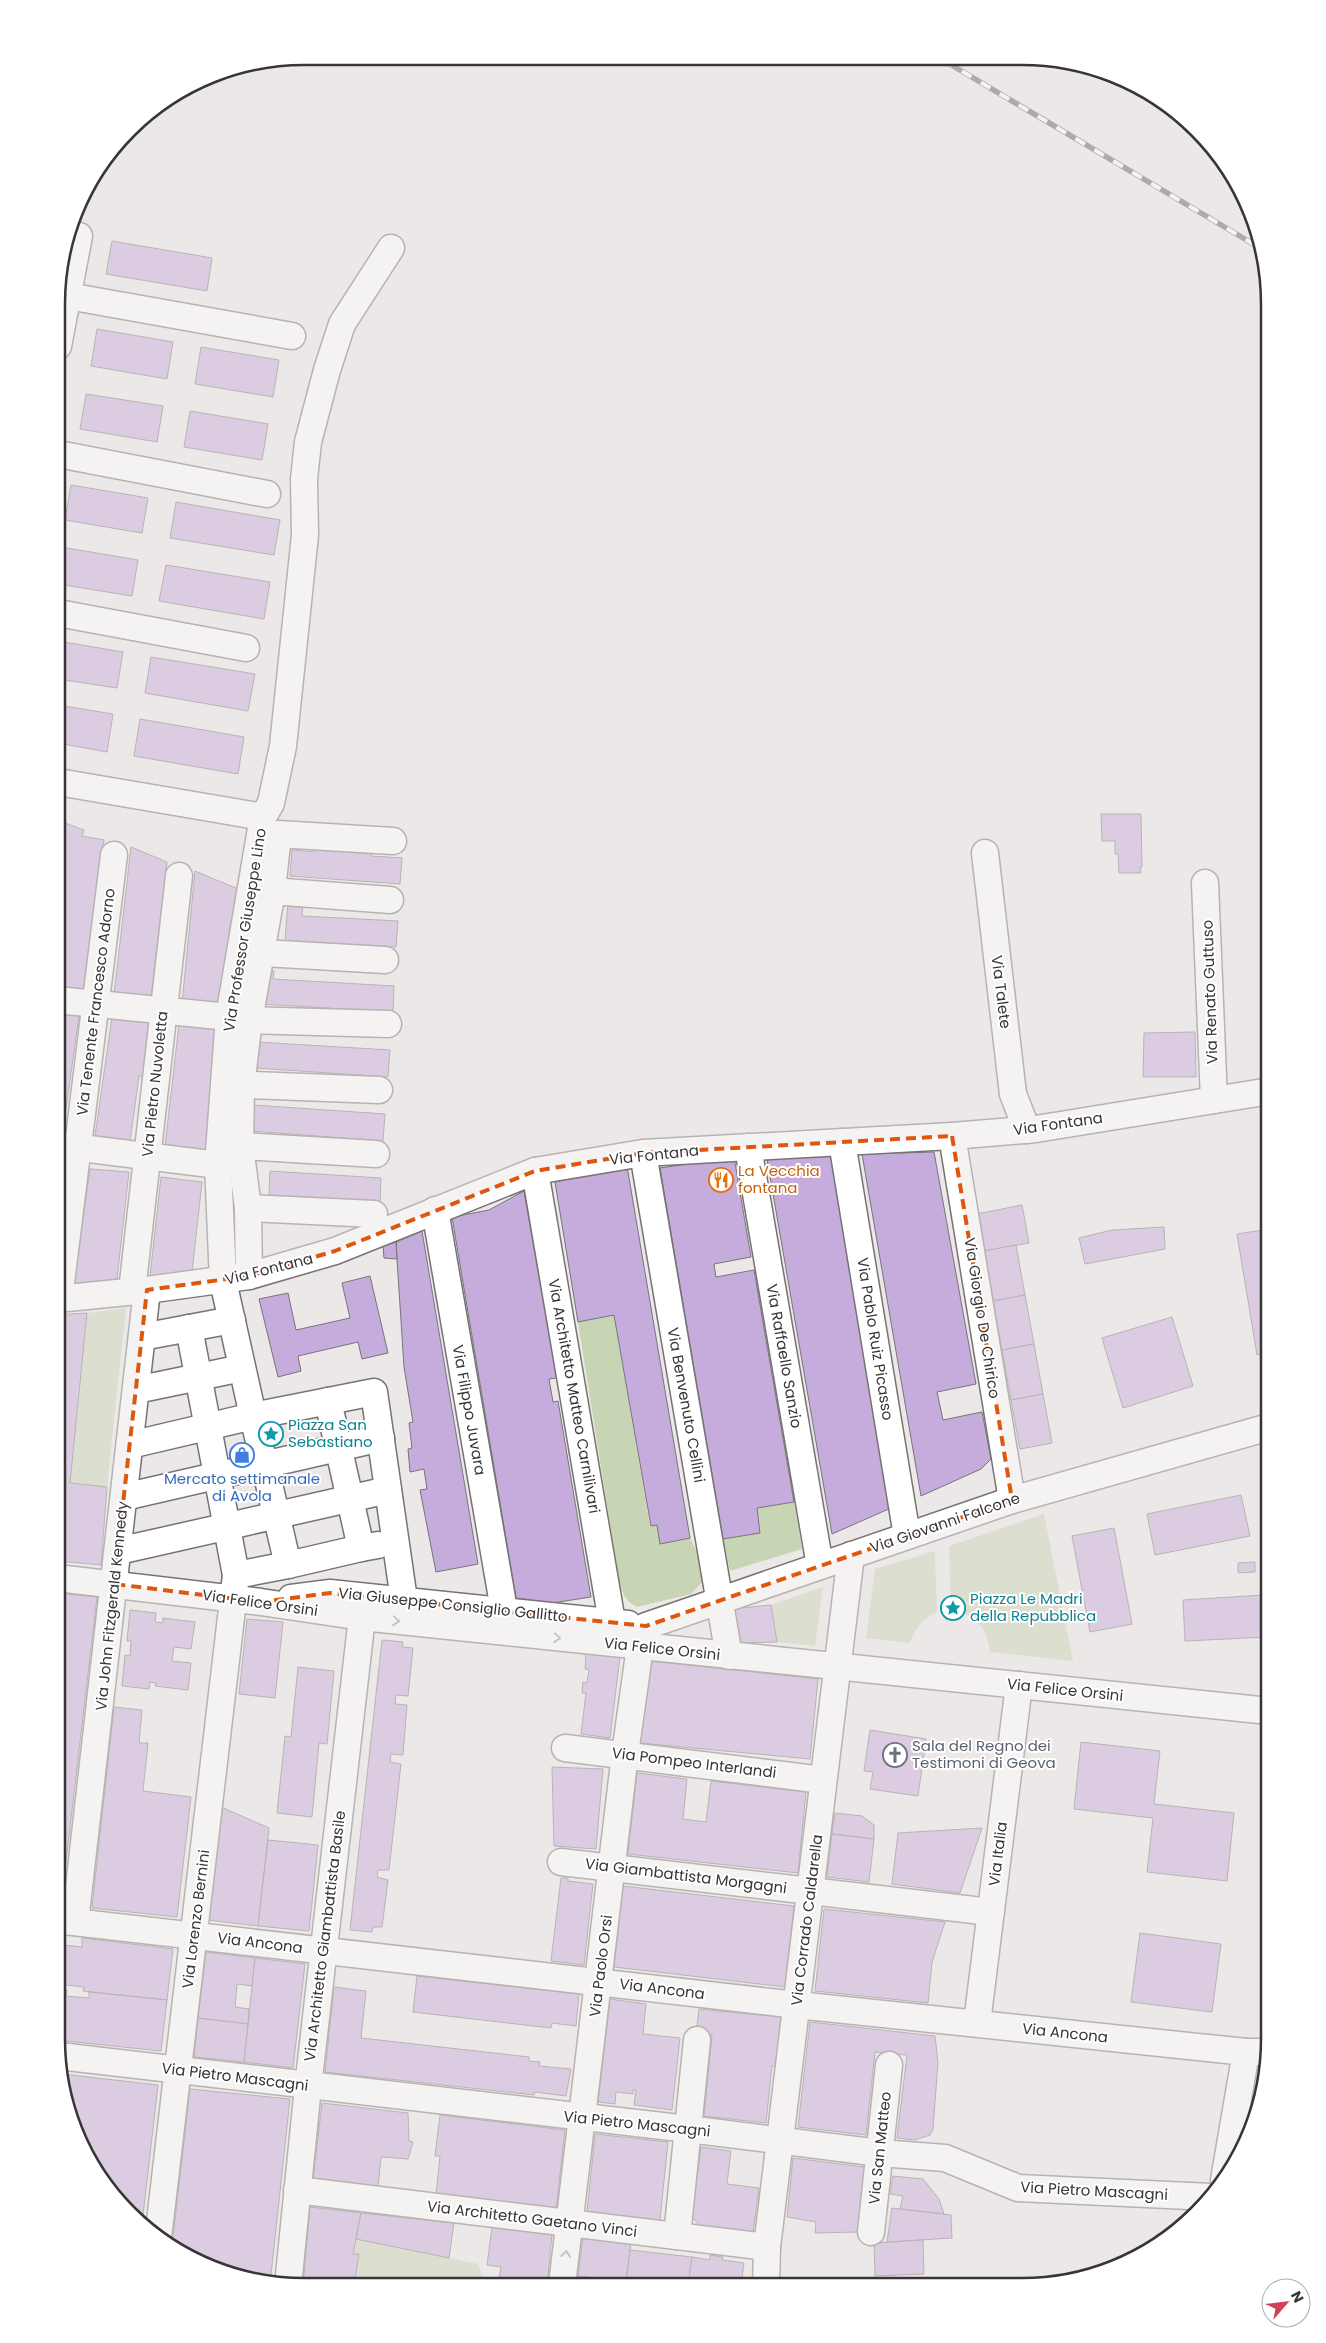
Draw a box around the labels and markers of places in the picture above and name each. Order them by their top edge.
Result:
place label: La Vecchia fontana [738,1160,820,1198]
restaurant icon: La Vecchia fontana [708,1167,734,1193]
place label: Piazza San Sebastiano [288,1414,373,1452]
place icon: Piazza San Sebastiano [258,1421,284,1447]
shop icon: Mercato settimanale di Avola [229,1442,255,1468]
place label: Mercato settimanale di Avola [164,1468,320,1506]
place label: Piazza Le Madri della Repubblica [970,1588,1096,1626]
place icon: Piazza Le Madri della Repubblica [940,1595,966,1621]
place label: Sala del Regno dei Testimoni di Geova [912,1735,1056,1773]
church icon: Sala del Regno dei Testimoni di Geova [882,1742,908,1768]

